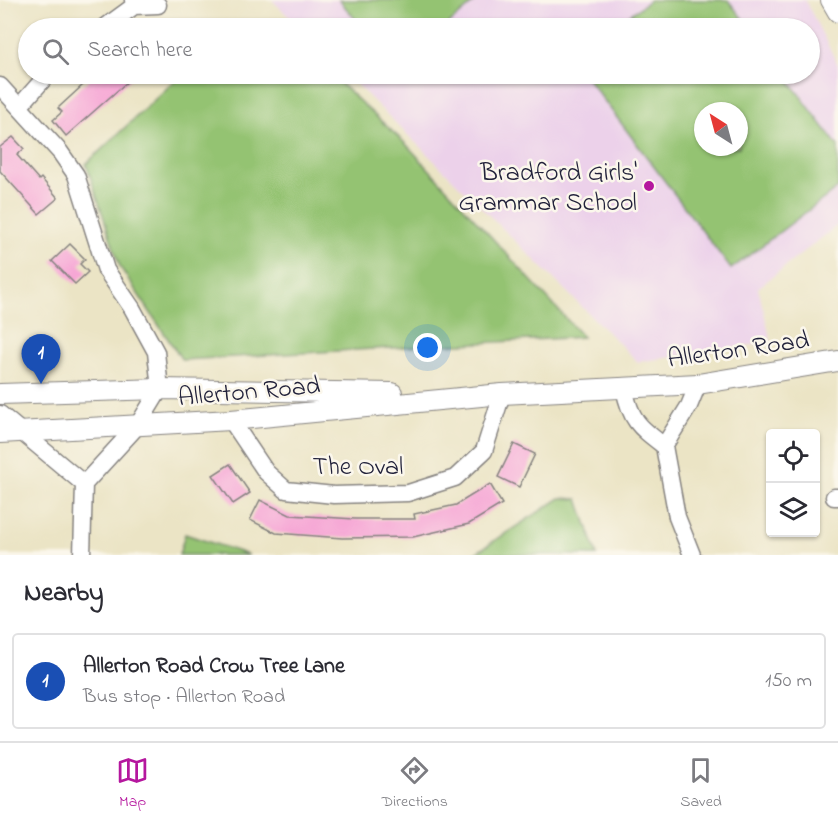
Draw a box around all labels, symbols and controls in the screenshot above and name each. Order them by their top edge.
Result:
search box [18,18,820,84]
icon: search [39,35,72,68]
text: Search here [87,35,192,67]
north arrow [694,102,748,156]
place label: Bradford Girls' Grammar School [458,155,637,223]
marker: Bradford Girls' Grammar School [642,179,656,193]
street label: Allerton Road [665,322,812,380]
your location [413,333,442,362]
pin: 1 [22,334,60,384]
street label: Allerton Road [177,368,322,418]
map controls [766,429,820,537]
button: locate [766,429,820,483]
street label: The Oval [313,449,403,487]
button: layers [766,483,820,537]
text: Nearby [24,575,103,613]
text: Allerton Road Crow Tree Lane [83,651,345,683]
text: 1 [42,667,49,696]
text: 150 m [765,667,812,696]
text: Bus stop · Allerton Road [83,683,285,712]
tab: Map [116,754,149,814]
tab: Directions [381,754,448,814]
tab: Saved [680,754,722,814]

